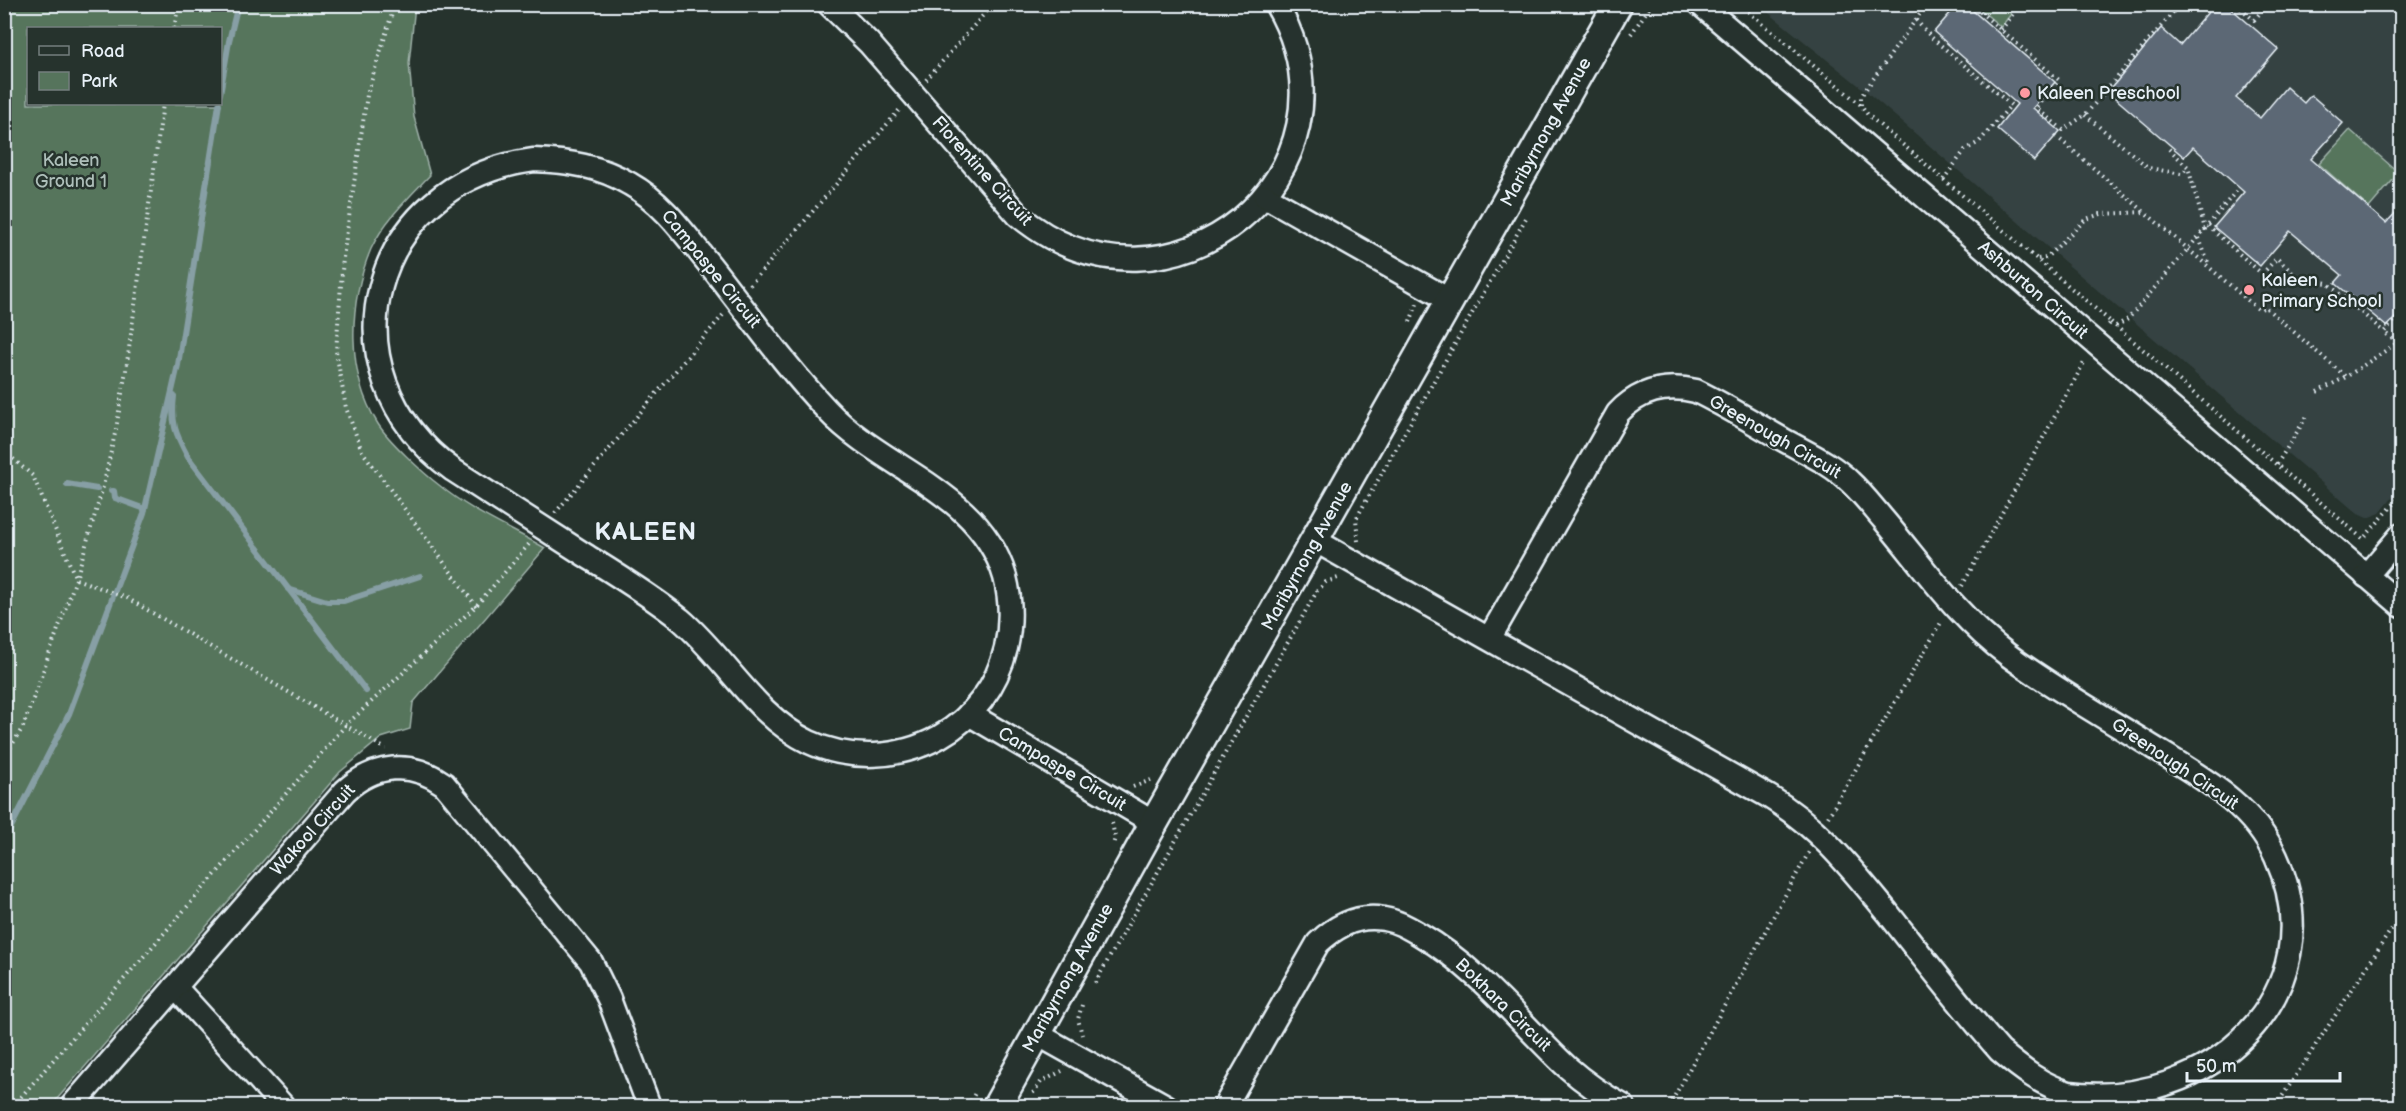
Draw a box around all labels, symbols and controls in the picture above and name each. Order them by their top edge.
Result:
legend [27,27,222,105]
text: Road [81,41,125,62]
street label: Maribyrnong Avenue [1496,54,1596,210]
text: Park [81,71,117,92]
place label: Kaleen Preschool [2037,83,2180,104]
marker: Kaleen Preschool [2018,86,2032,100]
street label: Florentine Circuit [927,112,1037,230]
park label: Kaleen Ground 1 [35,150,107,192]
street label: Campaspe Circuit [657,206,765,333]
street label: Ashburton Circuit [1974,237,2093,344]
place label: Kaleen Primary School [2261,270,2382,312]
marker: Kaleen Primary School [2242,283,2256,297]
street label: Greenough Circuit [1705,391,1845,484]
street label: Maribyrnong Avenue [1257,478,1357,634]
district label: KALEEN [594,518,698,547]
street label: Greenough Circuit [2107,714,2243,815]
street label: Campaspe Circuit [994,722,1130,816]
street label: Wakool Circuit [266,780,360,880]
street label: Maribyrnong Avenue [1018,900,1118,1056]
street label: Bokhara Circuit [1451,954,1556,1056]
scale bar [2187,1045,2340,1083]
text: 50 m [2196,1056,2237,1077]

